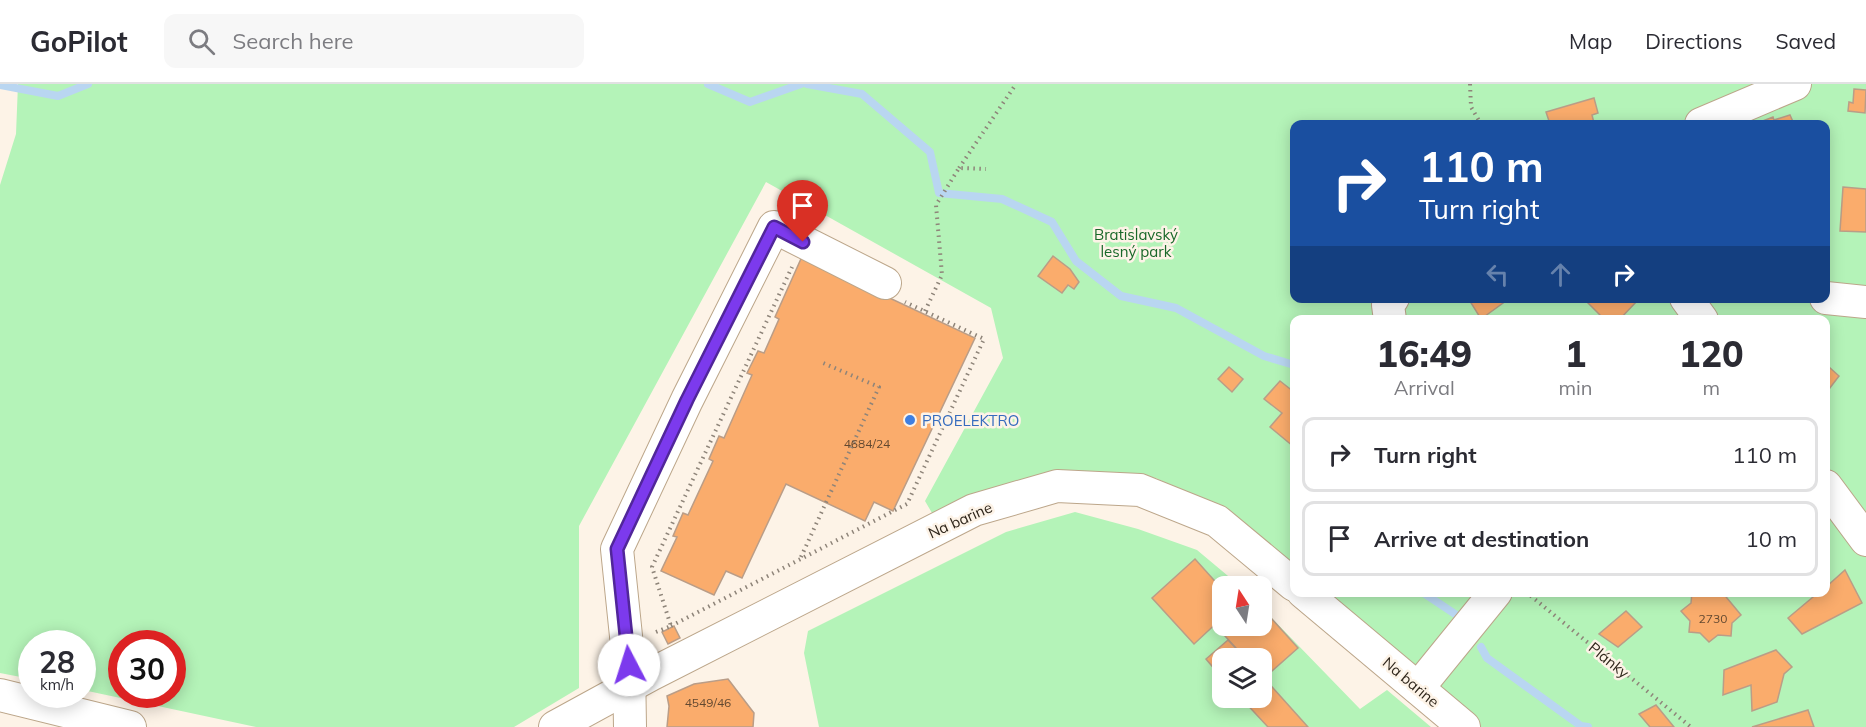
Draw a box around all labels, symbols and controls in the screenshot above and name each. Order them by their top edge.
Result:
search box [164,14,584,68]
text: GoPilot [30,24,128,59]
icon: search [185,25,218,58]
text: Search here [233,27,354,55]
text: Map [1569,28,1612,54]
text: Directions [1645,28,1742,54]
text: Saved [1775,28,1836,54]
text: 110 m [1419,140,1544,193]
icon: right [1320,144,1398,222]
pin [777,180,828,242]
icon: arrive [786,189,819,222]
text: Turn right [1419,192,1539,226]
park label: Bratislavský lesný park [1094,225,1178,261]
icon: left [1481,258,1514,291]
icon: ahead [1544,258,1577,291]
icon: right [1607,258,1640,291]
text: 16:49 [1376,331,1472,376]
text: 1 [1565,331,1586,376]
text: 120 [1679,331,1744,376]
text: Arrival [1394,375,1455,400]
text: min [1558,375,1593,400]
text: m [1702,375,1720,400]
place label: PROELEKTRO [922,411,1019,430]
marker: PROELEKTRO [903,413,917,427]
house number: 4684/24 [844,436,890,451]
icon: right [1323,438,1356,471]
text: Turn right [1374,441,1477,469]
text: 110 m [1732,441,1797,469]
street label: Na barine [925,497,995,543]
icon: arrive [1323,522,1356,555]
text: Arrive at destination [1374,525,1589,553]
text: 10 m [1746,525,1797,553]
north arrow [1212,576,1272,636]
map controls [1212,576,1272,708]
house number: 2730 [1699,611,1727,626]
speed limit sign: 30 [108,630,186,708]
position arrow [597,633,661,697]
street label: Plánky [1585,638,1633,682]
text: 28 [39,643,75,681]
button: layers [1212,648,1272,708]
street label: Na barine [1379,653,1443,711]
text: km/h [40,675,74,694]
house number: 4549/46 [685,695,731,710]

